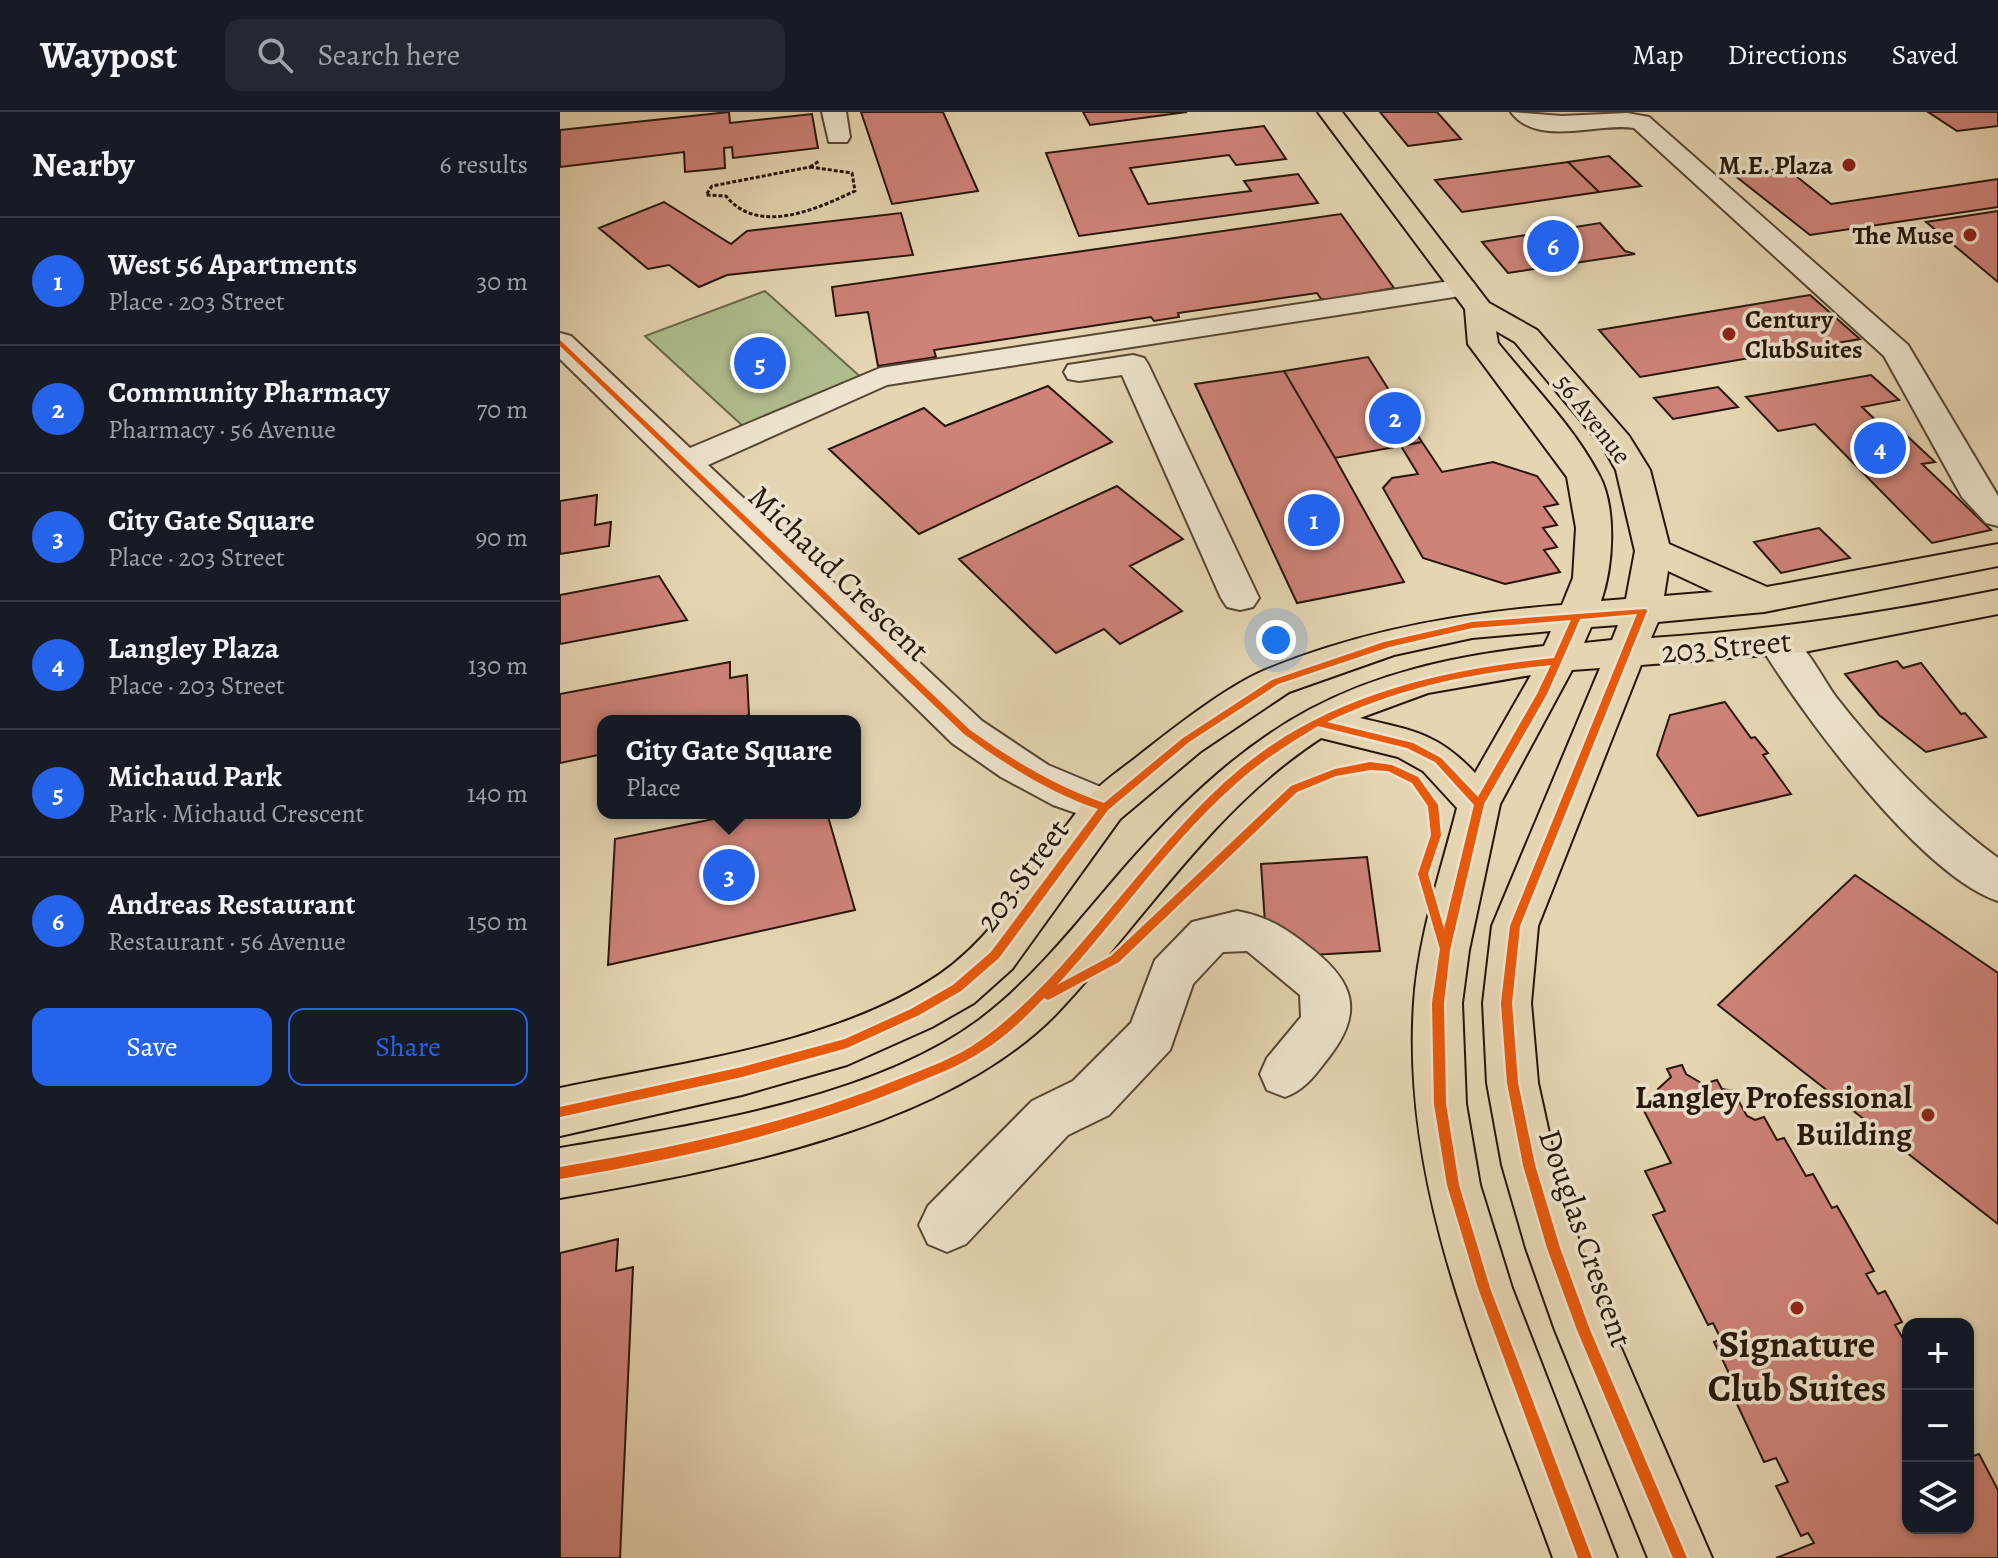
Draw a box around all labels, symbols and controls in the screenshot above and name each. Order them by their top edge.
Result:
search box [225,19,785,91]
text: Waypost [40,29,177,81]
icon: search [253,33,297,77]
text: Search here [317,35,460,75]
text: Map [1632,36,1683,74]
text: Directions [1727,36,1848,74]
text: Saved [1892,36,1958,74]
text: Nearby [32,141,135,188]
text: 6 results [440,147,528,182]
place label: M.E. Plaza [1718,148,1833,183]
marker: M.E. Plaza [1840,156,1858,174]
pin: 6 [1527,216,1579,276]
place label: The Muse [1853,218,1954,253]
marker: The Muse [1961,226,1979,244]
text: West 56 Apartments [108,244,357,284]
text: 1 [53,264,63,299]
text: 30 m [477,264,528,299]
text: Place · 203 Street [108,284,285,319]
place label: Century ClubSuites [1745,302,1863,367]
marker: Century ClubSuites [1720,325,1738,343]
pin: 5 [734,333,786,393]
street label: 56 Avenue [1547,367,1639,471]
text: Community Pharmacy [108,372,390,412]
pin: 2 [1369,388,1421,448]
text: 2 [52,392,64,427]
text: 70 m [476,392,528,427]
text: Pharmacy · 56 Avenue [108,412,336,447]
pin: 4 [1854,418,1906,478]
street label: Michaud Crescent [739,475,939,671]
pin: 1 [1288,490,1340,550]
text: City Gate Square [108,500,315,540]
text: 3 [52,520,64,555]
text: 90 m [476,520,528,555]
text: Place · 203 Street [108,540,285,575]
street label: 203 Street [1659,618,1793,674]
your location [1256,620,1296,660]
text: Langley Plaza [108,628,279,668]
text: 4 [52,648,64,683]
text: 130 m [468,648,528,683]
text: Place · 203 Street [108,668,285,703]
popup [597,715,861,819]
text: City Gate Square [626,730,832,770]
text: Michaud Park [108,756,282,796]
text: Place [626,770,681,805]
text: 5 [52,776,64,811]
text: 140 m [467,776,528,811]
text: Park · Michaud Crescent [108,796,364,831]
street label: 203 Street [965,810,1079,940]
pin: 3 [703,845,755,905]
text: Andreas Restaurant [108,884,356,924]
text: 6 [52,904,64,939]
text: 150 m [467,904,528,939]
text: Restaurant · 56 Avenue [108,924,346,959]
button: Save [32,1008,272,1086]
button: Share [288,1008,528,1086]
place label: Langley Professional Building [1635,1075,1913,1156]
marker: Langley Professional Building [1919,1106,1937,1124]
street label: Douglas Crescent [1528,1123,1644,1353]
marker: Signature Club Suites [1788,1299,1806,1317]
place label: Signature Club Suites [1708,1318,1886,1414]
map controls [1902,1318,1974,1534]
button: + [1902,1318,1974,1390]
button: − [1902,1390,1974,1462]
button: layers [1902,1462,1974,1534]

